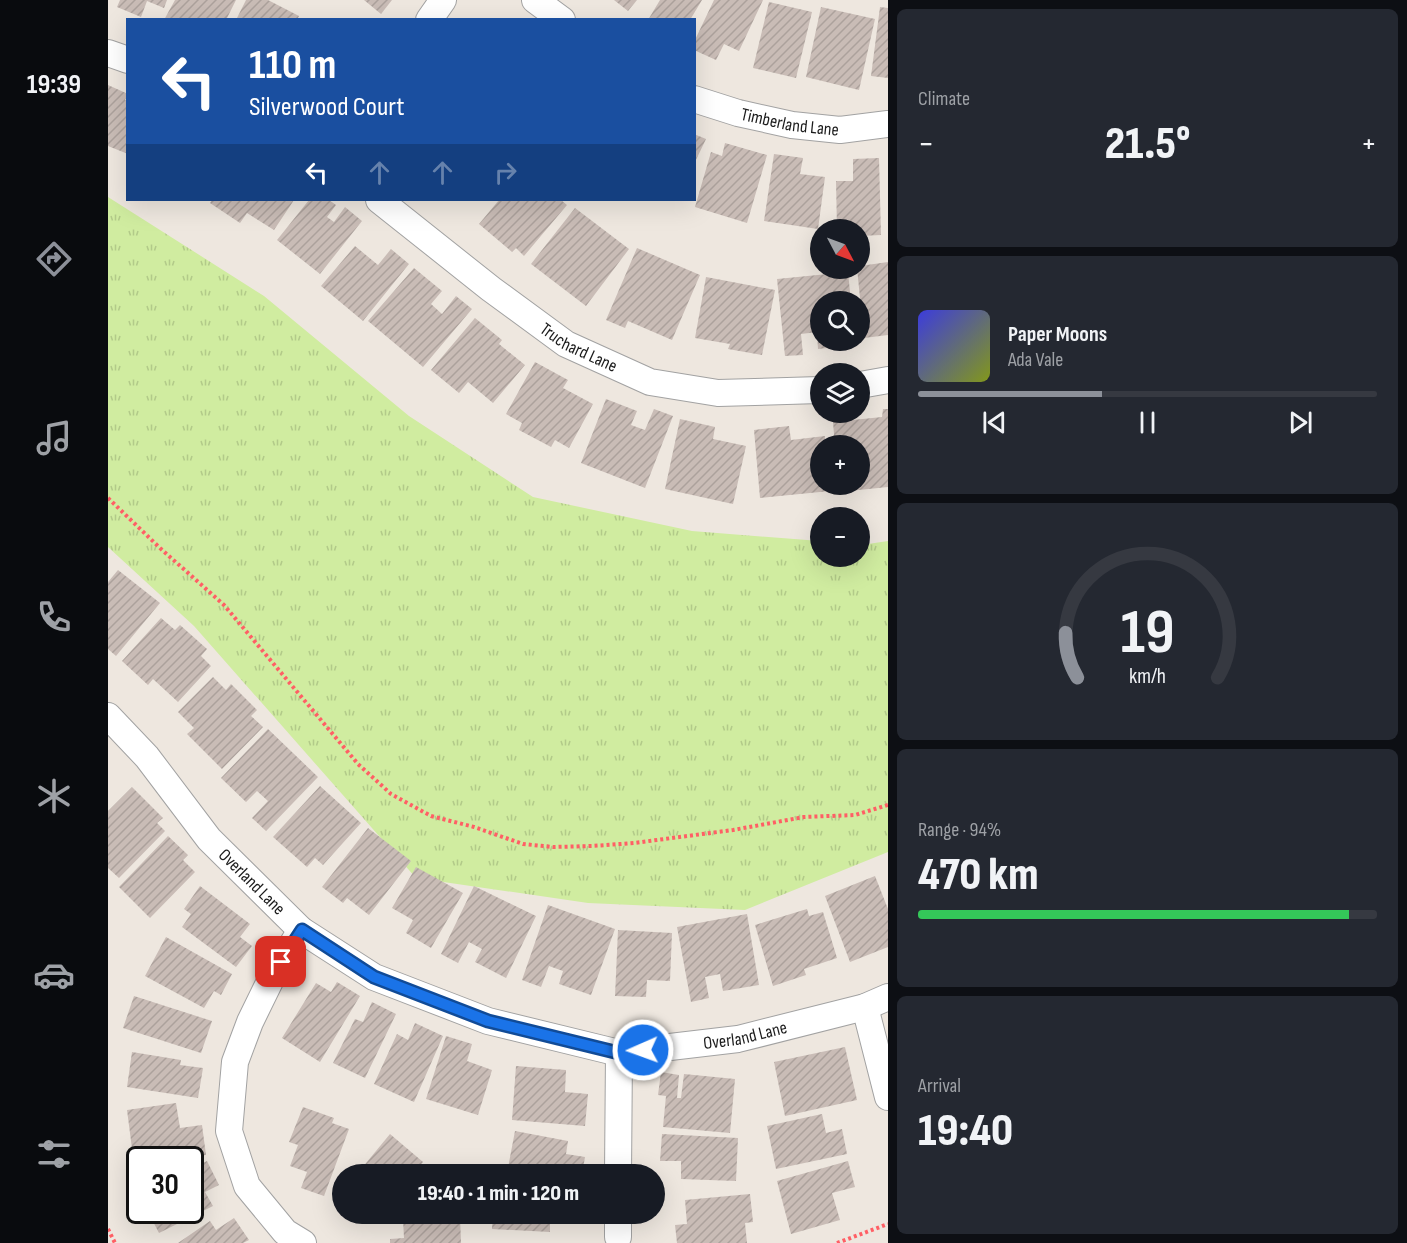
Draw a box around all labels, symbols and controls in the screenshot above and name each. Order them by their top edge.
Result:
text: 110 m [249,40,336,91]
icon: left [150,42,228,120]
text: 19:39 [27,69,81,101]
text: Climate [918,87,970,111]
text: Silverwood Court [249,91,405,123]
street label: Timberland Lane [739,104,840,141]
text: 21.5° [1105,117,1190,172]
text: − [918,124,934,164]
text: + [1361,124,1377,164]
icon: left [300,156,333,189]
icon: ahead [363,156,396,189]
icon: ahead [426,156,459,189]
icon: right [489,156,522,189]
north arrow [810,219,870,279]
map controls [810,219,870,567]
icon: directions [33,238,75,280]
button: search [810,291,870,351]
street label: Truchard Lane [536,319,620,377]
text: Paper Moons [1008,321,1107,348]
text: Ada Vale [1008,348,1063,372]
button: layers [810,363,870,423]
icon: previous [978,406,1011,439]
icon: pause [1131,406,1164,439]
icon: next [1284,406,1317,439]
icon: music [33,417,75,459]
button: + [810,435,870,495]
button: − [810,507,870,567]
icon: phone [33,596,75,638]
text: 19 [1120,597,1175,672]
text: km/h [1129,665,1166,690]
icon: climate [33,775,75,817]
text: Range · 94% [918,818,1001,842]
street label: Overland Lane [214,845,289,919]
text: 470 km [918,848,1038,903]
pin [255,936,306,987]
icon: arrive [264,945,297,978]
icon: car [33,954,75,996]
street label: Overland Lane [702,1017,789,1054]
position arrow [611,1018,675,1082]
text: Arrival [918,1074,961,1098]
text: 19:40 [918,1104,1013,1159]
icon: filters [33,1133,75,1175]
speed limit sign: 30 [126,1146,204,1224]
text: 19:40 · 1 min · 120 m [418,1180,579,1207]

